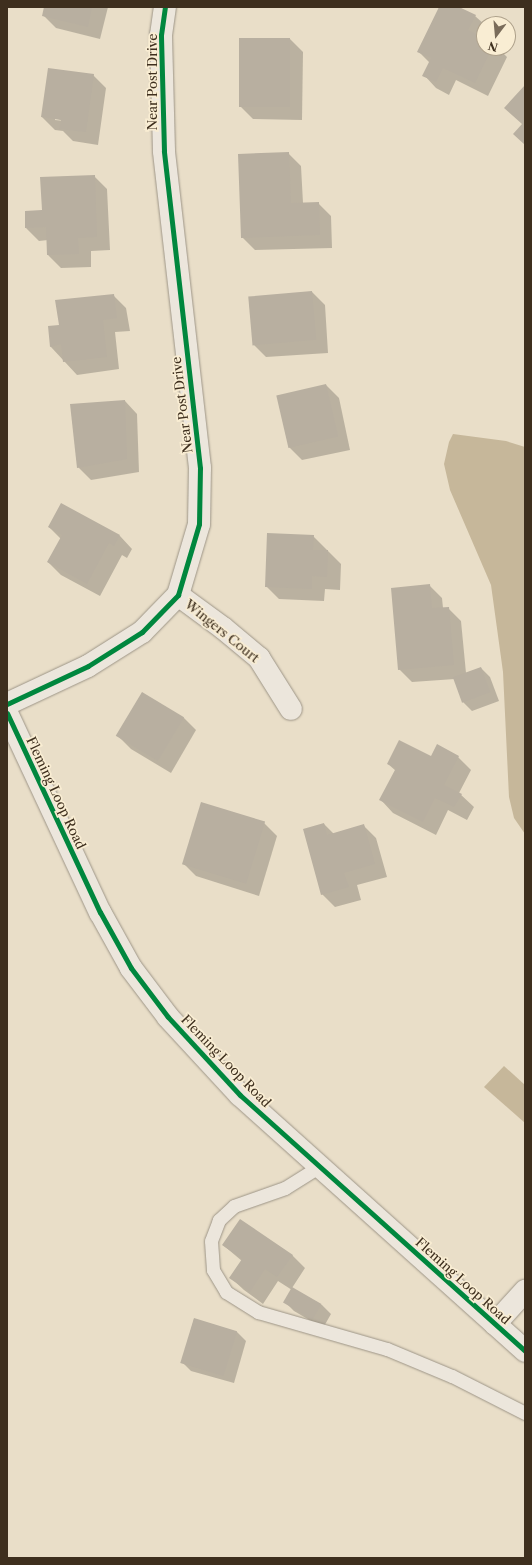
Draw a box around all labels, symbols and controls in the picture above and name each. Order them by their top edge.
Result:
north arrow [476,16,516,56]
street label: Near Post Drive [144,33,160,131]
text: N [486,39,499,55]
street label: Near Post Drive [168,356,196,454]
street label: Wingers Court [182,596,262,666]
street label: Fleming Loop Road [23,734,89,852]
street label: Fleming Loop Road [178,1012,274,1110]
street label: Fleming Loop Road [412,1234,514,1328]

